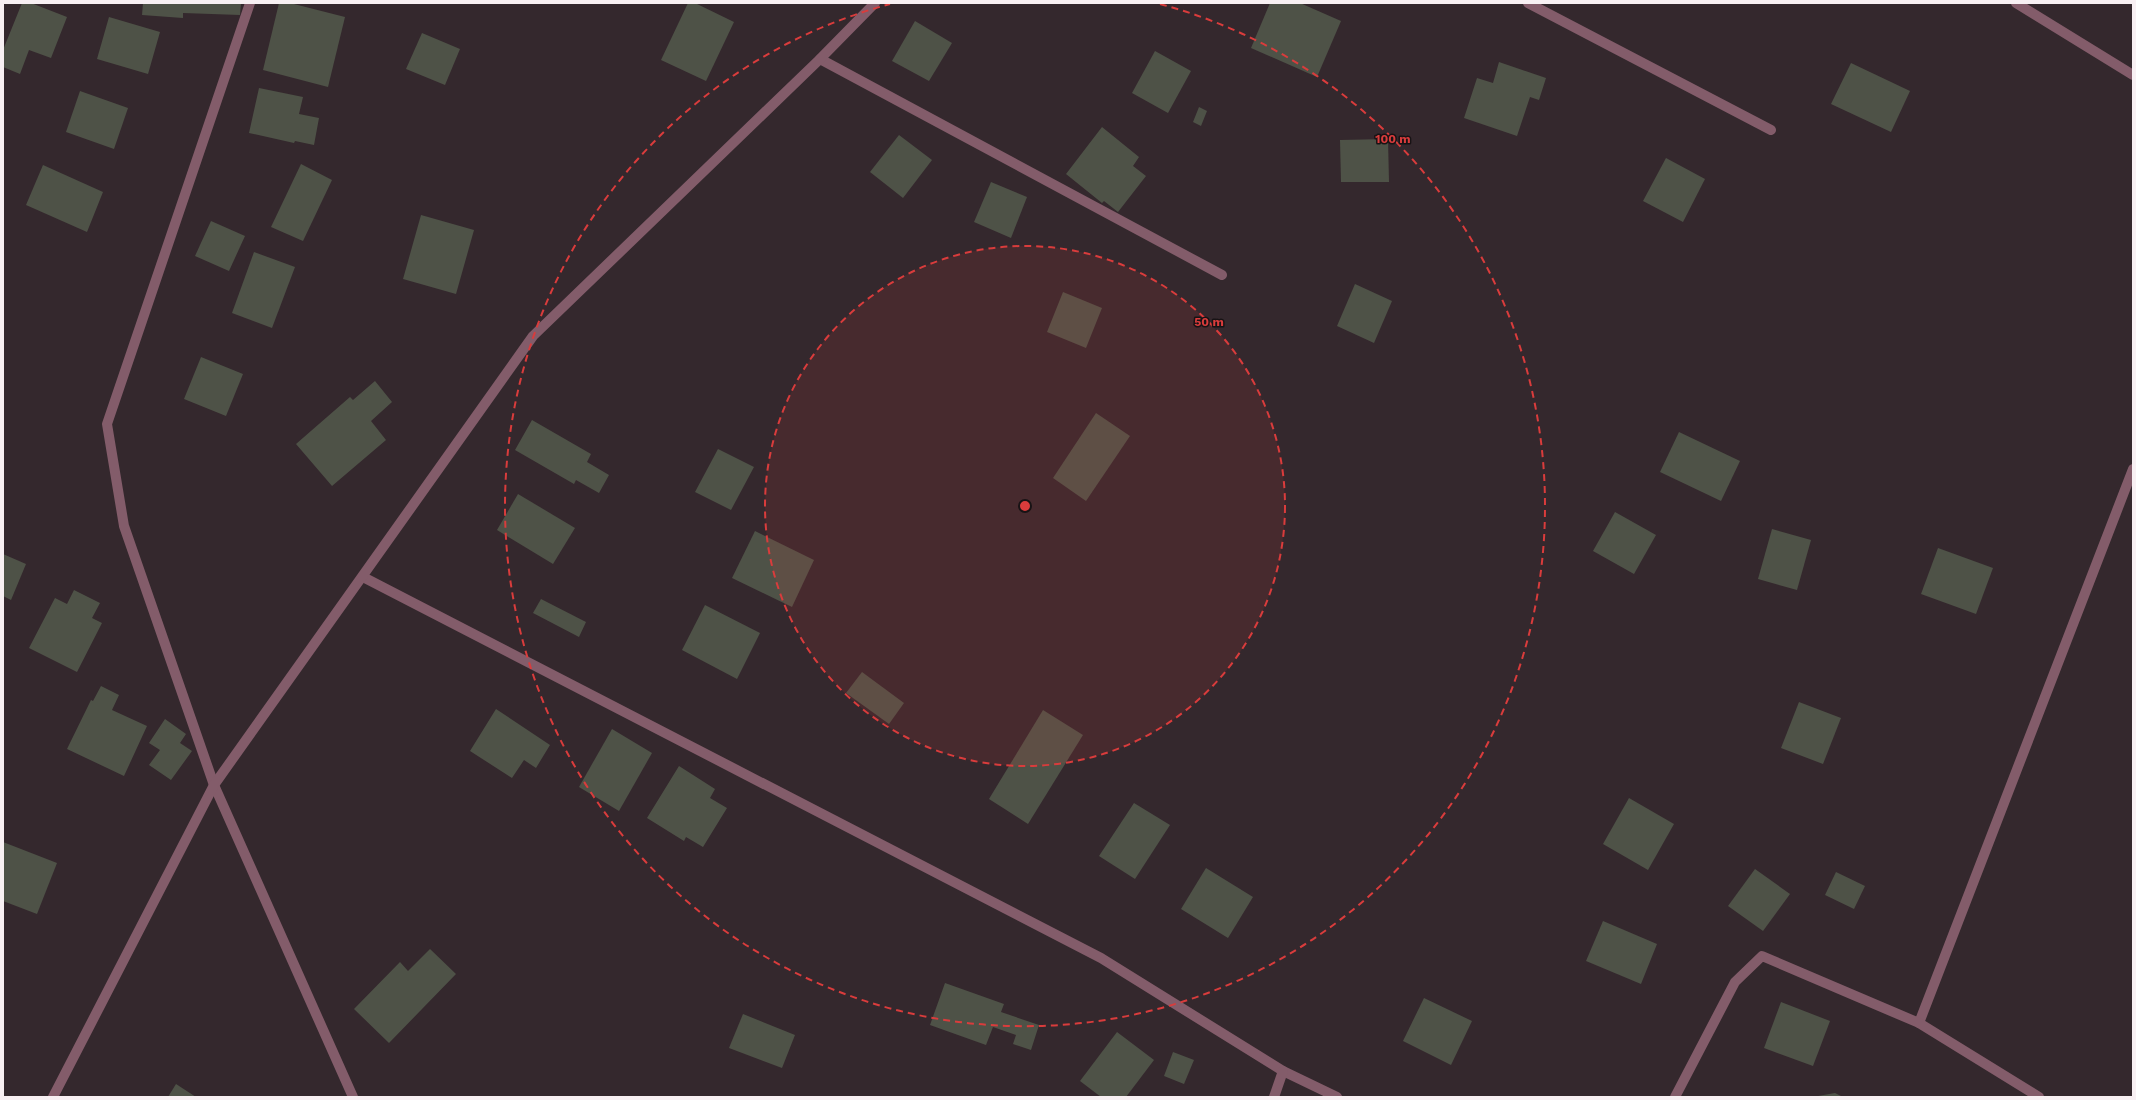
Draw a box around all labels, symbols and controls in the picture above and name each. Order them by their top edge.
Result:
text: 100 m [1375,132,1411,146]
text: 50 m [1194,315,1224,329]
centre of rings [1018,499,1032,513]

